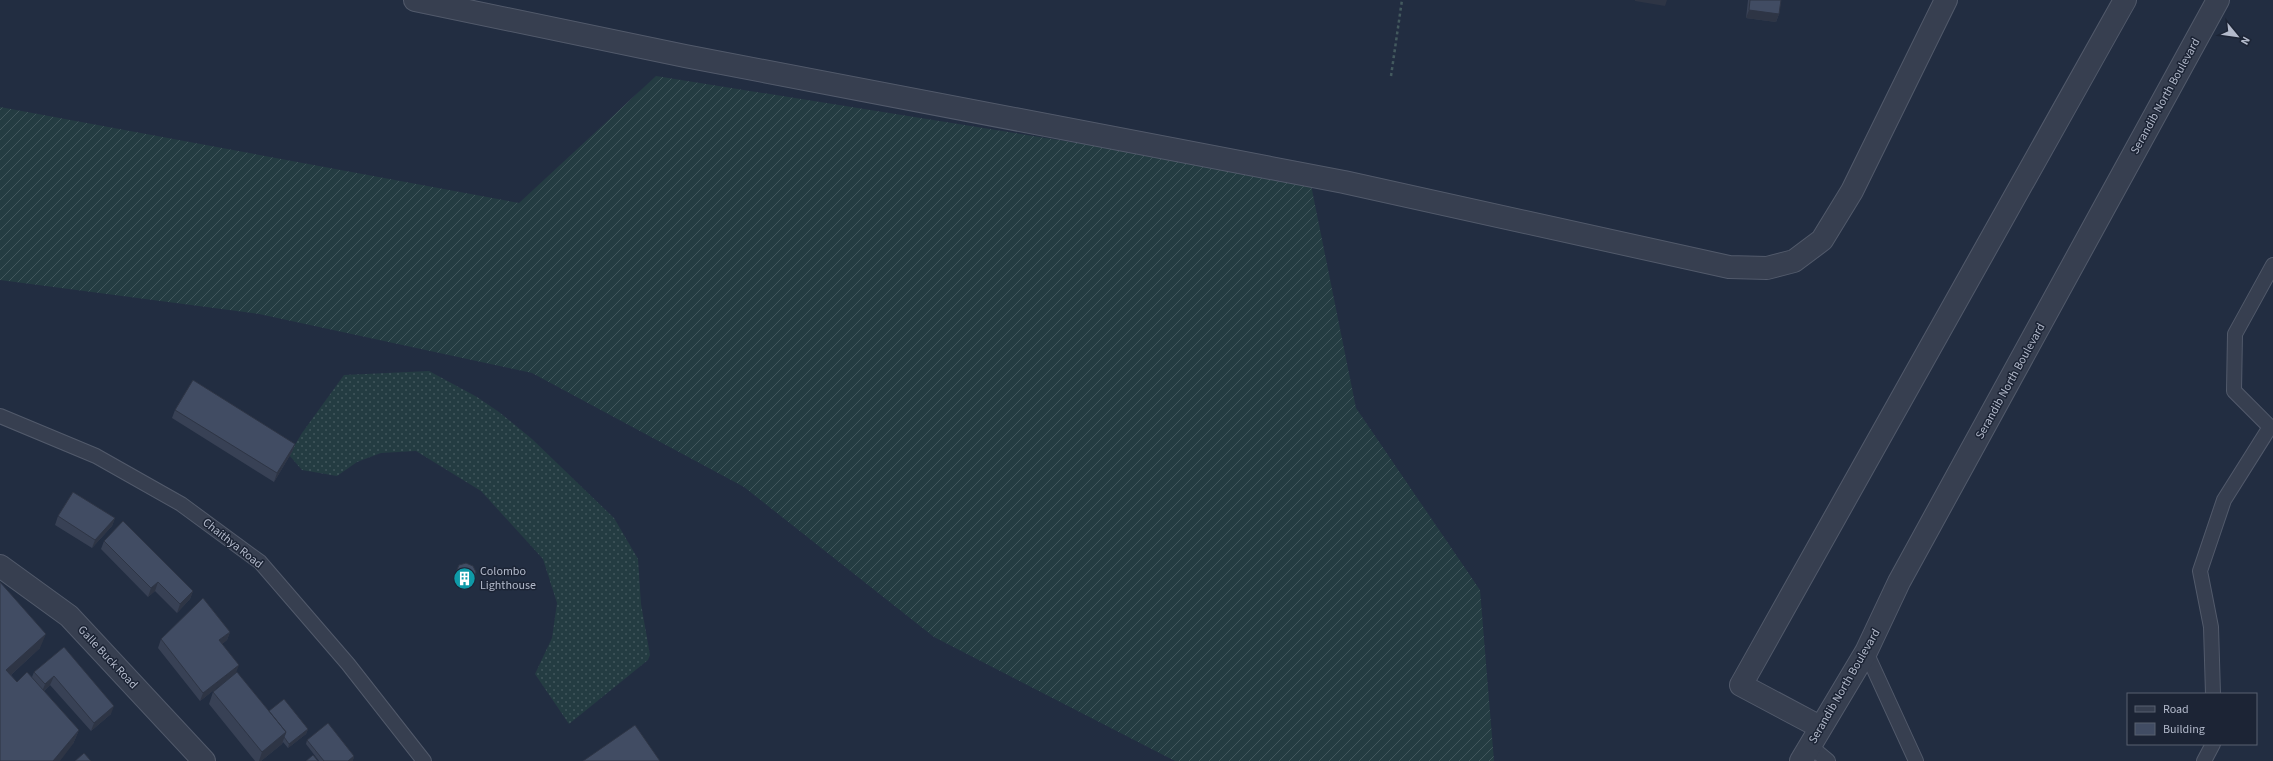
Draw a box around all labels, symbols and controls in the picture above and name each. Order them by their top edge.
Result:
north arrow [2217,16,2257,56]
text: N [2237,34,2254,47]
street label: Serandib North Boulevard [2126,35,2204,157]
street label: Serandib North Boulevard [1971,320,2049,442]
street label: Chaithya Road [199,514,267,572]
place label: Colombo Lighthouse [480,563,536,594]
building icon: Colombo Lighthouse [451,565,477,591]
street label: Galle Buck Road [74,622,141,693]
street label: Serandib North Boulevard [1805,626,1884,747]
legend [2127,693,2257,745]
text: Road [2163,701,2189,718]
text: Building [2163,721,2205,738]

